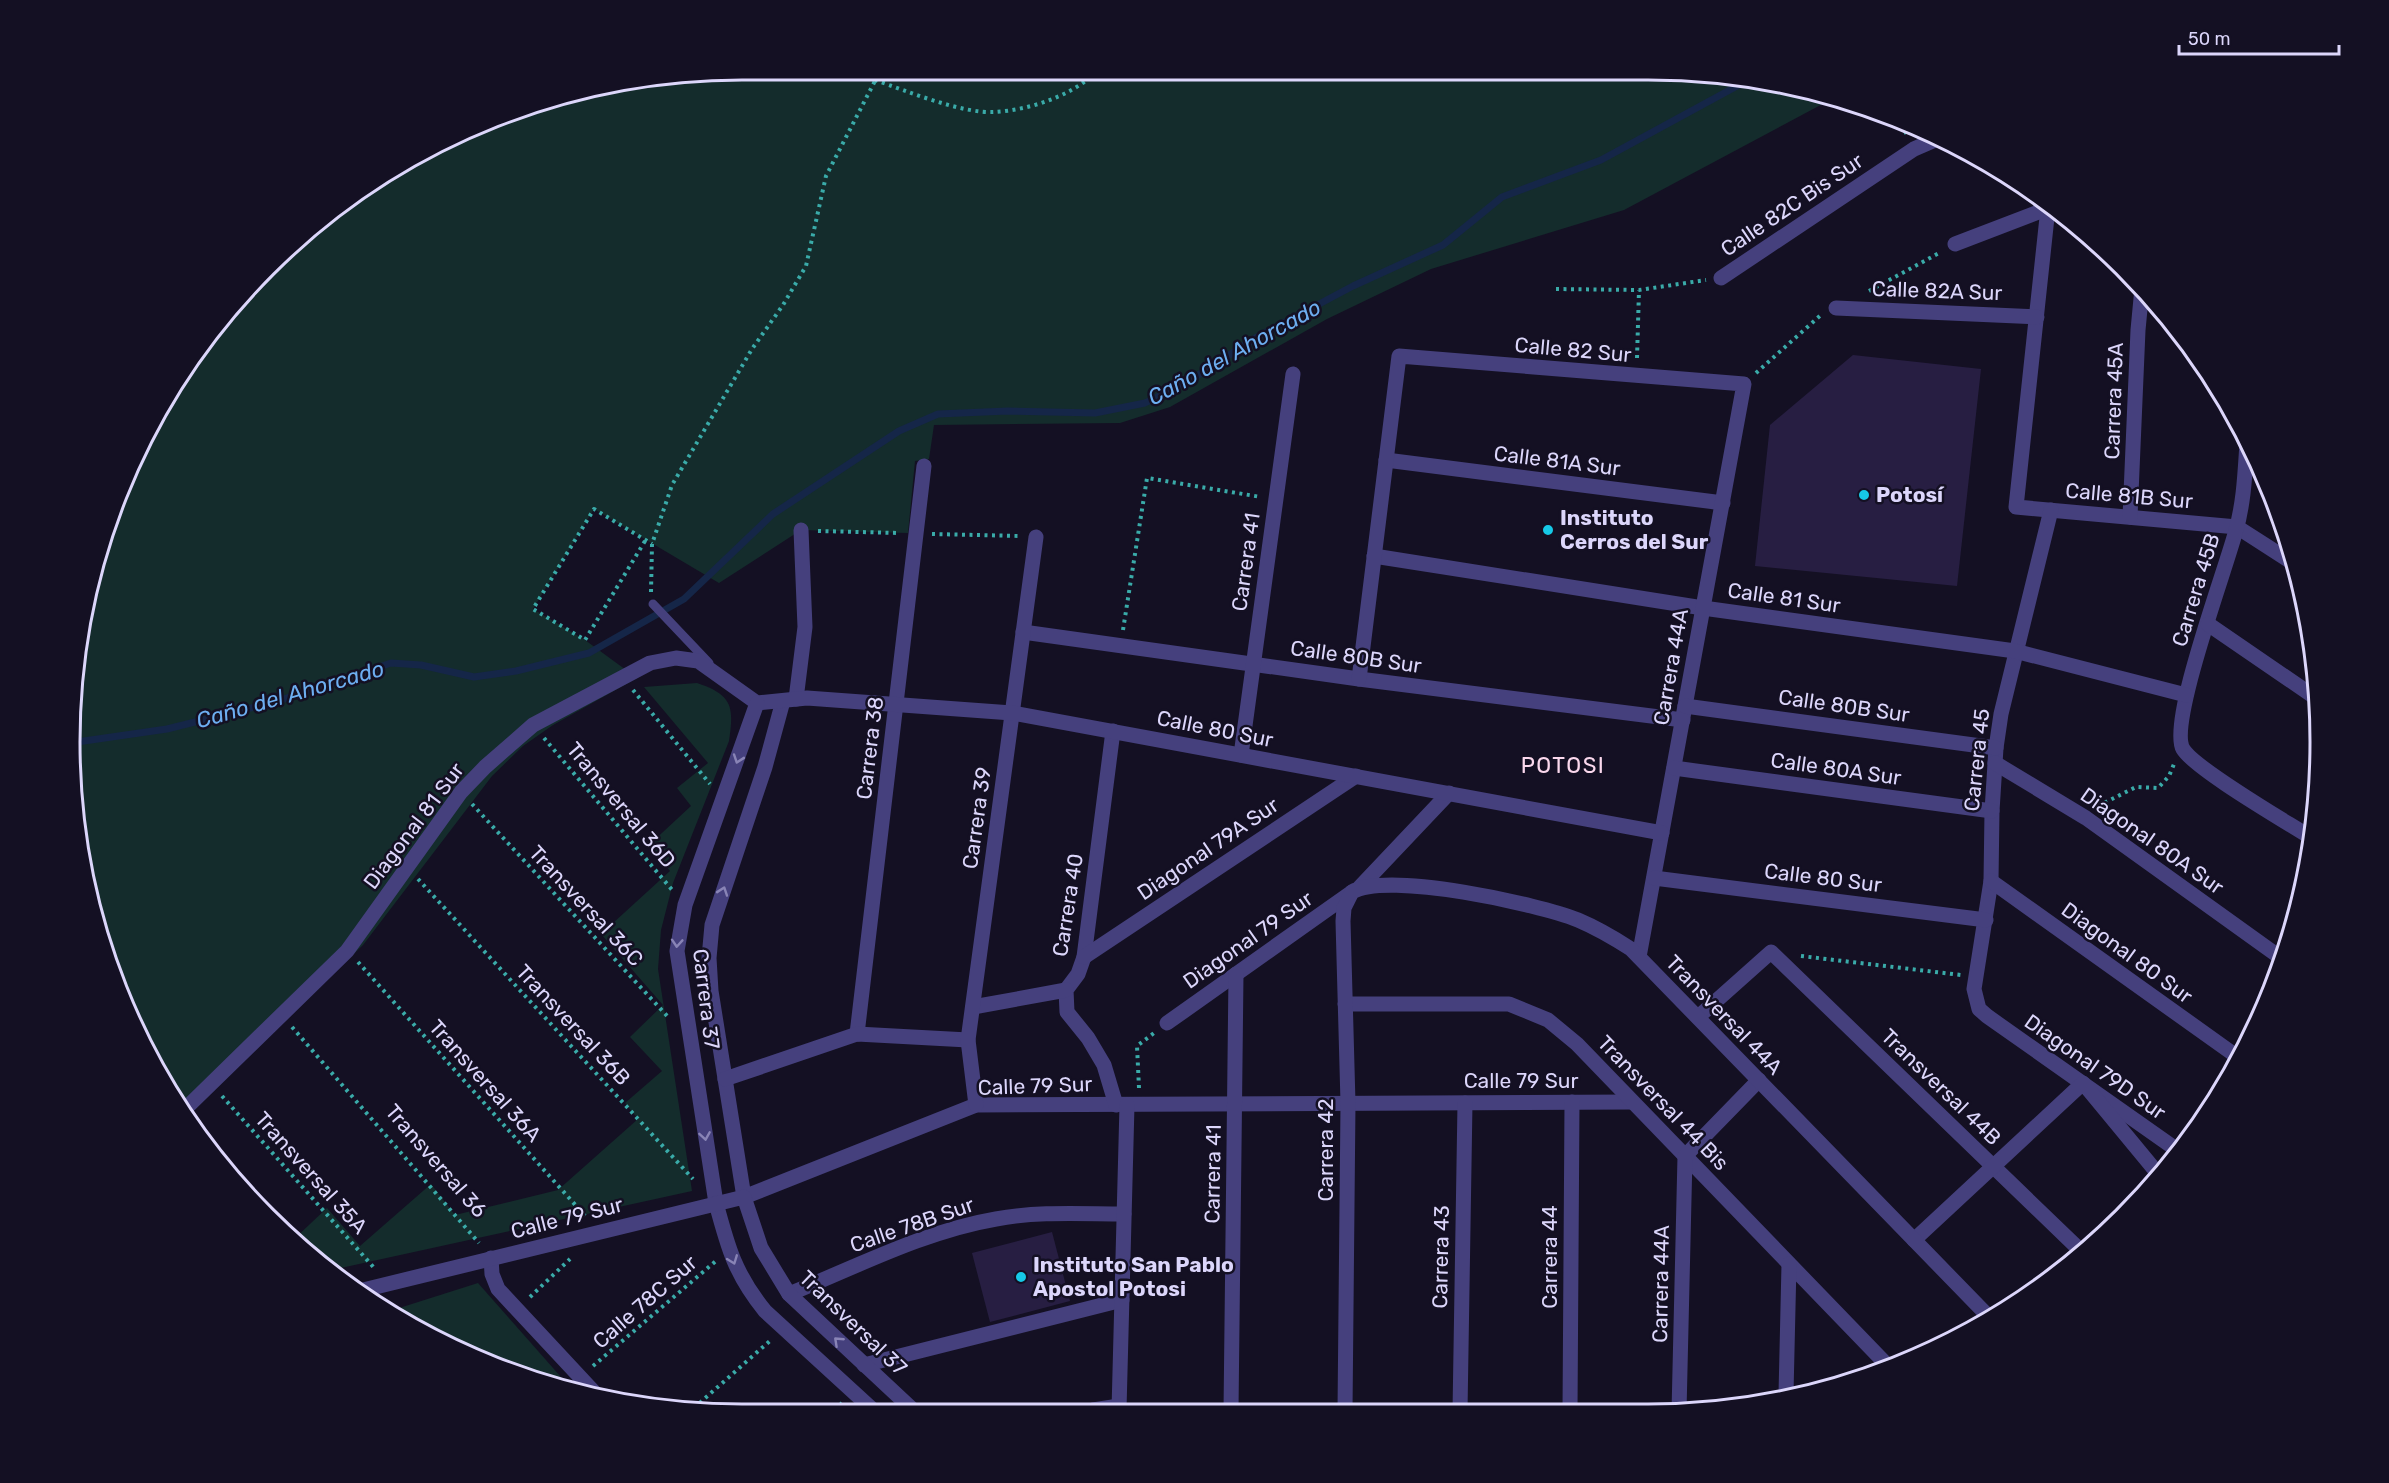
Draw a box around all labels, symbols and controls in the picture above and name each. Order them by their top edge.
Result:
scale bar [2179,18,2340,56]
text: 50 m [2188,28,2231,50]
street label: Calle 82C Bis Sur [1716,148,1868,261]
street label: Calle 82A Sur [1871,276,2003,305]
water label: Caño del Ahorcado [1143,294,1326,411]
street label: Calle 82 Sur [1514,332,1633,367]
street label: Carrera 45A [2099,342,2128,460]
street label: Calle 81A Sur [1492,440,1622,481]
street label: Calle 81B Sur [2064,477,2194,514]
place label: Potosí [1876,482,1945,507]
marker: Potosí [1857,488,1871,502]
place label: Instituto Cerros del Sur [1560,505,1709,554]
street label: Carrera 41 [1226,511,1265,613]
marker: Instituto Cerros del Sur [1541,523,1555,537]
street label: Carrera 45B [2166,530,2225,650]
street label: Calle 81 Sur [1726,577,1842,618]
street label: Carrera 44A [1648,607,1693,727]
street label: Calle 80B Sur [1289,635,1423,678]
water label: Caño del Ahorcado [193,655,387,734]
street label: Calle 80B Sur [1777,684,1911,727]
street label: Carrera 38 [851,695,888,801]
street label: Calle 80 Sur [1155,705,1276,752]
street label: Carrera 45 [1959,707,1994,813]
street label: Transversal 36D [562,737,681,873]
street label: Calle 80A Sur [1769,747,1903,790]
district label: POTOSI [1521,752,1605,779]
one-way arrow [733,753,745,764]
street label: Diagonal 81 Sur [358,758,469,894]
street label: Carrera 39 [957,765,996,871]
street label: Diagonal 80A Sur [2076,782,2229,899]
street label: Diagonal 79A Sur [1132,792,1283,905]
street label: Transversal 36C [524,840,649,971]
street label: Carrera 40 [1047,852,1088,958]
street label: Calle 80 Sur [1763,858,1883,897]
one-way arrow [716,886,729,897]
street label: Diagonal 79 Sur [1178,886,1317,994]
street label: Diagonal 80 Sur [2057,897,2198,1009]
one-way arrow [671,939,684,948]
street label: Carrera 37 [688,947,725,1051]
street label: Transversal 44A [1661,950,1788,1080]
street label: Transversal 36B [511,959,636,1090]
street label: Diagonal 79D Sur [2020,1009,2171,1125]
street label: Transversal 36A [424,1014,547,1147]
street label: Transversal 44B [1876,1023,2006,1150]
street label: Transversal 44 Bis [1593,1030,1734,1175]
street label: Calle 79 Sur [1464,1068,1578,1093]
street label: Calle 79 Sur [977,1071,1093,1100]
street label: Carrera 42 [1313,1098,1338,1202]
street label: Transversal 36 [380,1099,492,1222]
street label: Transversal 35A [250,1106,373,1239]
street label: Carrera 41 [1199,1124,1226,1224]
one-way arrow [699,1132,711,1141]
street label: Calle 79 Sur [508,1192,626,1244]
street label: Calle 78B Sur [846,1192,977,1257]
street label: Carrera 43 [1427,1205,1454,1309]
street label: Carrera 44 [1537,1205,1562,1309]
street label: Carrera 44A [1647,1225,1674,1343]
street label: Calle 78C Sur [588,1250,702,1354]
place label: Instituto San Pablo Apostol Potosi [1033,1252,1234,1301]
one-way arrow [726,1253,738,1264]
street label: Transversal 37 [794,1265,912,1380]
marker: Instituto San Pablo Apostol Potosi [1014,1270,1028,1284]
one-way arrow [835,1337,845,1348]

